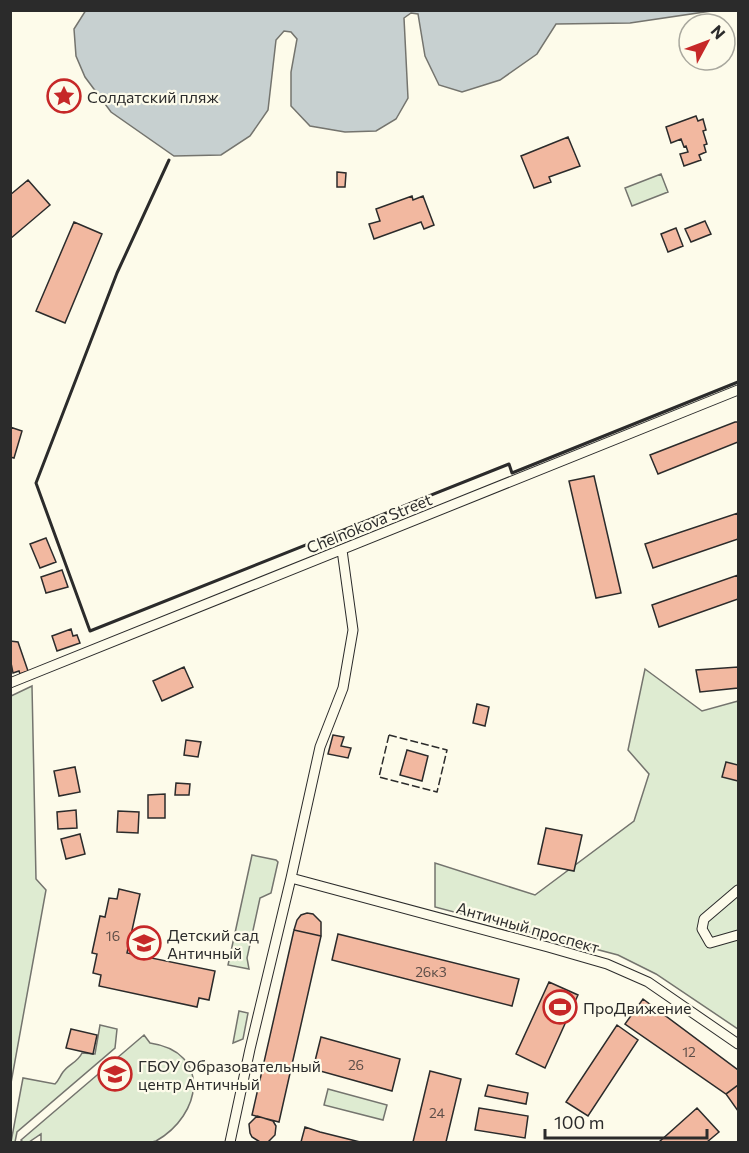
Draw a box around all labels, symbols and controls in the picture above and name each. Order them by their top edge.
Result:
north arrow [677,12,737,72]
text: N [708,21,730,43]
place icon: Солдатский пляж [46,78,82,114]
place label: Солдатский пляж [87,87,219,106]
street label: Chelnokova Street [303,489,435,557]
street label: Античный проспект [454,897,602,957]
school or university icon: Детский сад Античный [126,925,162,961]
place label: Детский сад Античный [167,925,259,962]
house number: 16 [106,927,120,944]
house number: 26к3 [415,963,447,980]
sports icon: ПроДвижение [542,989,578,1025]
place label: ПроДвижение [583,998,692,1017]
house number: 12 [682,1043,696,1060]
school or university icon: ГБОУ Образовательный центр Античный [97,1056,133,1092]
place label: ГБОУ Образовательный центр Античный [138,1056,321,1093]
house number: 26 [348,1056,364,1073]
scale bar [545,1102,707,1140]
house number: 24 [429,1104,446,1121]
text: 100 m [554,1111,604,1133]

